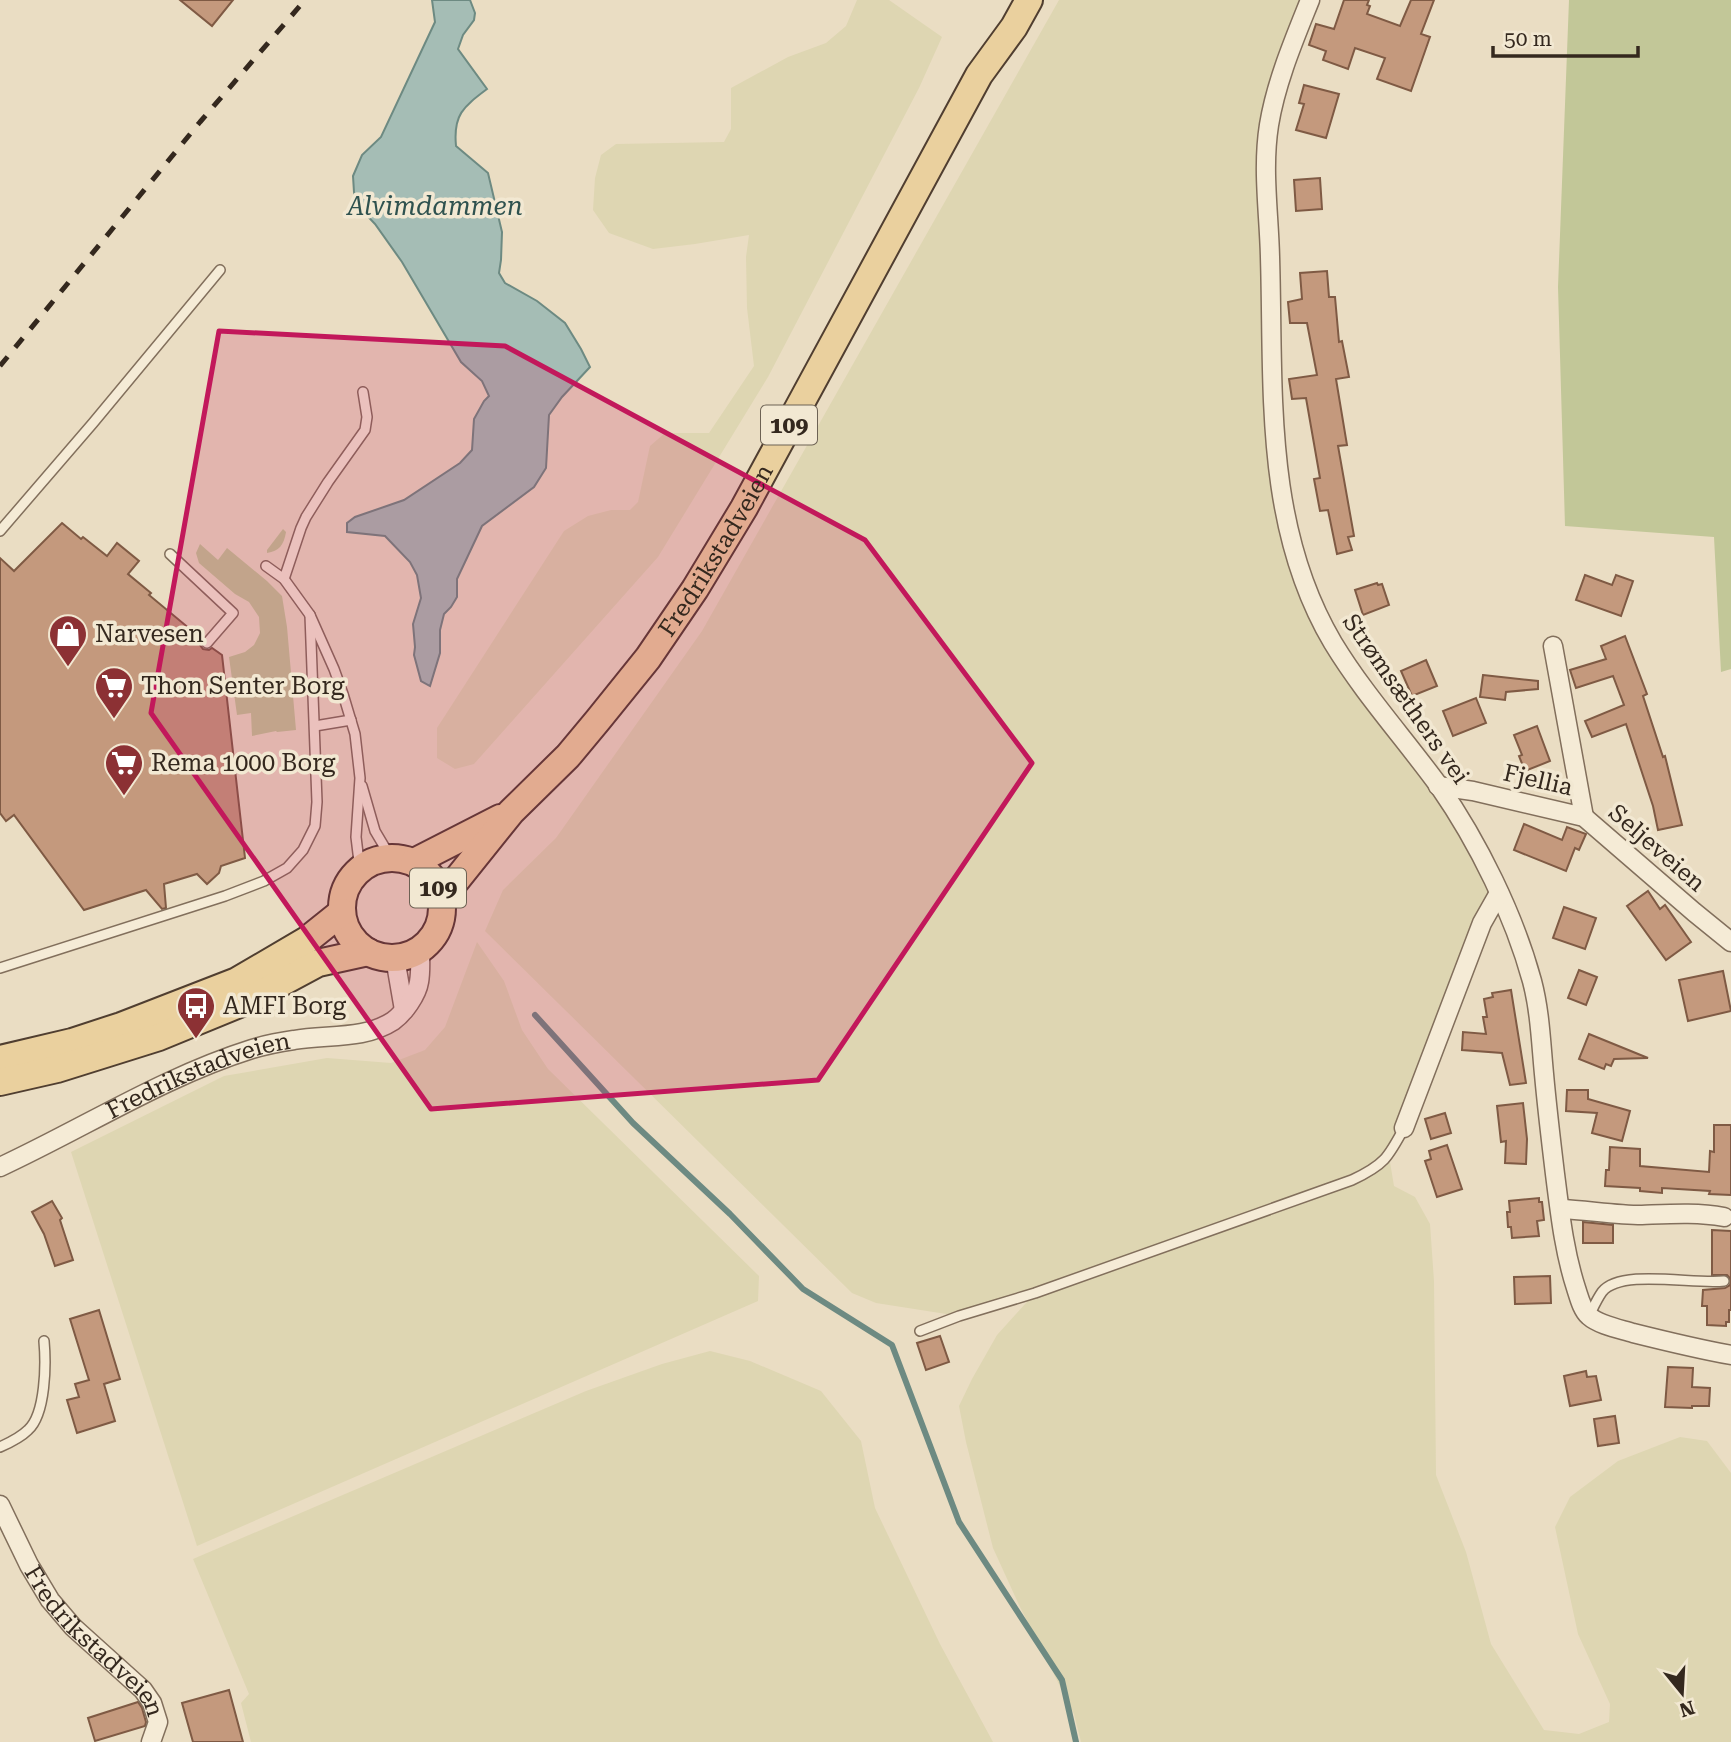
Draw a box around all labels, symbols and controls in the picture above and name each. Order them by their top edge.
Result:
scale bar [1493,14,1638,58]
text: 50 m [1504,27,1552,51]
water label: Alvimdammen [345,191,523,221]
road number: 109 [761,406,817,444]
street label: Fredrikstadveien [653,460,779,642]
street label: Strømsæthers vei [1337,609,1475,790]
shop icon: Narvesen [47,613,89,668]
place label: Narvesen [95,620,204,648]
supermarket icon: Thon Senter Borg [93,665,135,720]
place label: Thon Senter Borg [141,672,345,700]
supermarket icon: Rema 1000 Borg [103,742,145,797]
place label: Rema 1000 Borg [151,749,336,777]
street label: Fjellia [1501,758,1575,802]
street label: Seljeveien [1603,799,1711,897]
road number: 109 [410,868,466,908]
bus stop icon: AMFI Borg [175,985,217,1040]
place label: AMFI Borg [223,992,347,1020]
street label: Fredrikstadveien [101,1027,292,1125]
street label: Fredrikstadveien [19,1561,169,1720]
north arrow [1647,1658,1717,1728]
text: N [1676,1695,1698,1722]

